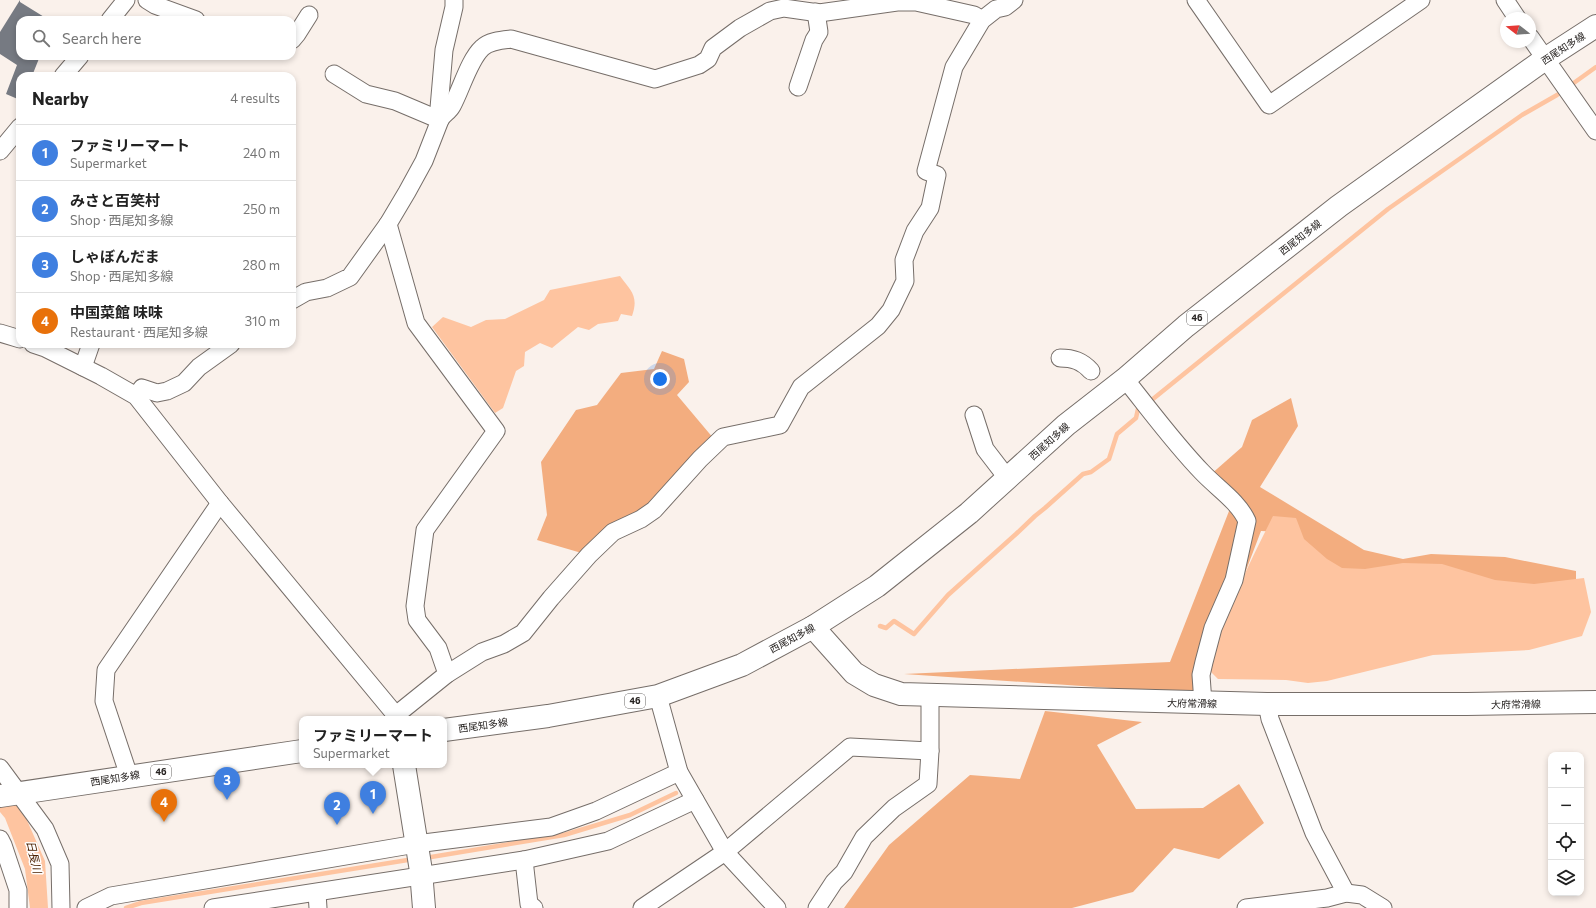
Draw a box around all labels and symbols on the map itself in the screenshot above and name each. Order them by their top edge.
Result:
north arrow [1500,12,1536,48]
street label: 西尾知多線 [1539,29,1587,67]
street label: 西尾知多線 [1277,217,1323,257]
road number: 46 [1187,311,1207,325]
your location [650,369,670,389]
street label: 西尾知多線 [1026,420,1072,462]
street label: 西尾知多線 [767,621,817,655]
road number: 46 [625,694,645,708]
street label: 大府常滑線 [1167,697,1217,709]
street label: 大府常滑線 [1491,698,1541,710]
street label: 西尾知多線 [457,716,509,734]
road number: 46 [151,765,171,779]
pin: 3 [214,767,240,800]
street label: 西尾知多線 [89,768,141,788]
pin: 1 [360,781,386,814]
pin: 4 [151,789,177,822]
pin: 2 [324,792,350,825]
water label: 日長川 [24,839,45,875]

